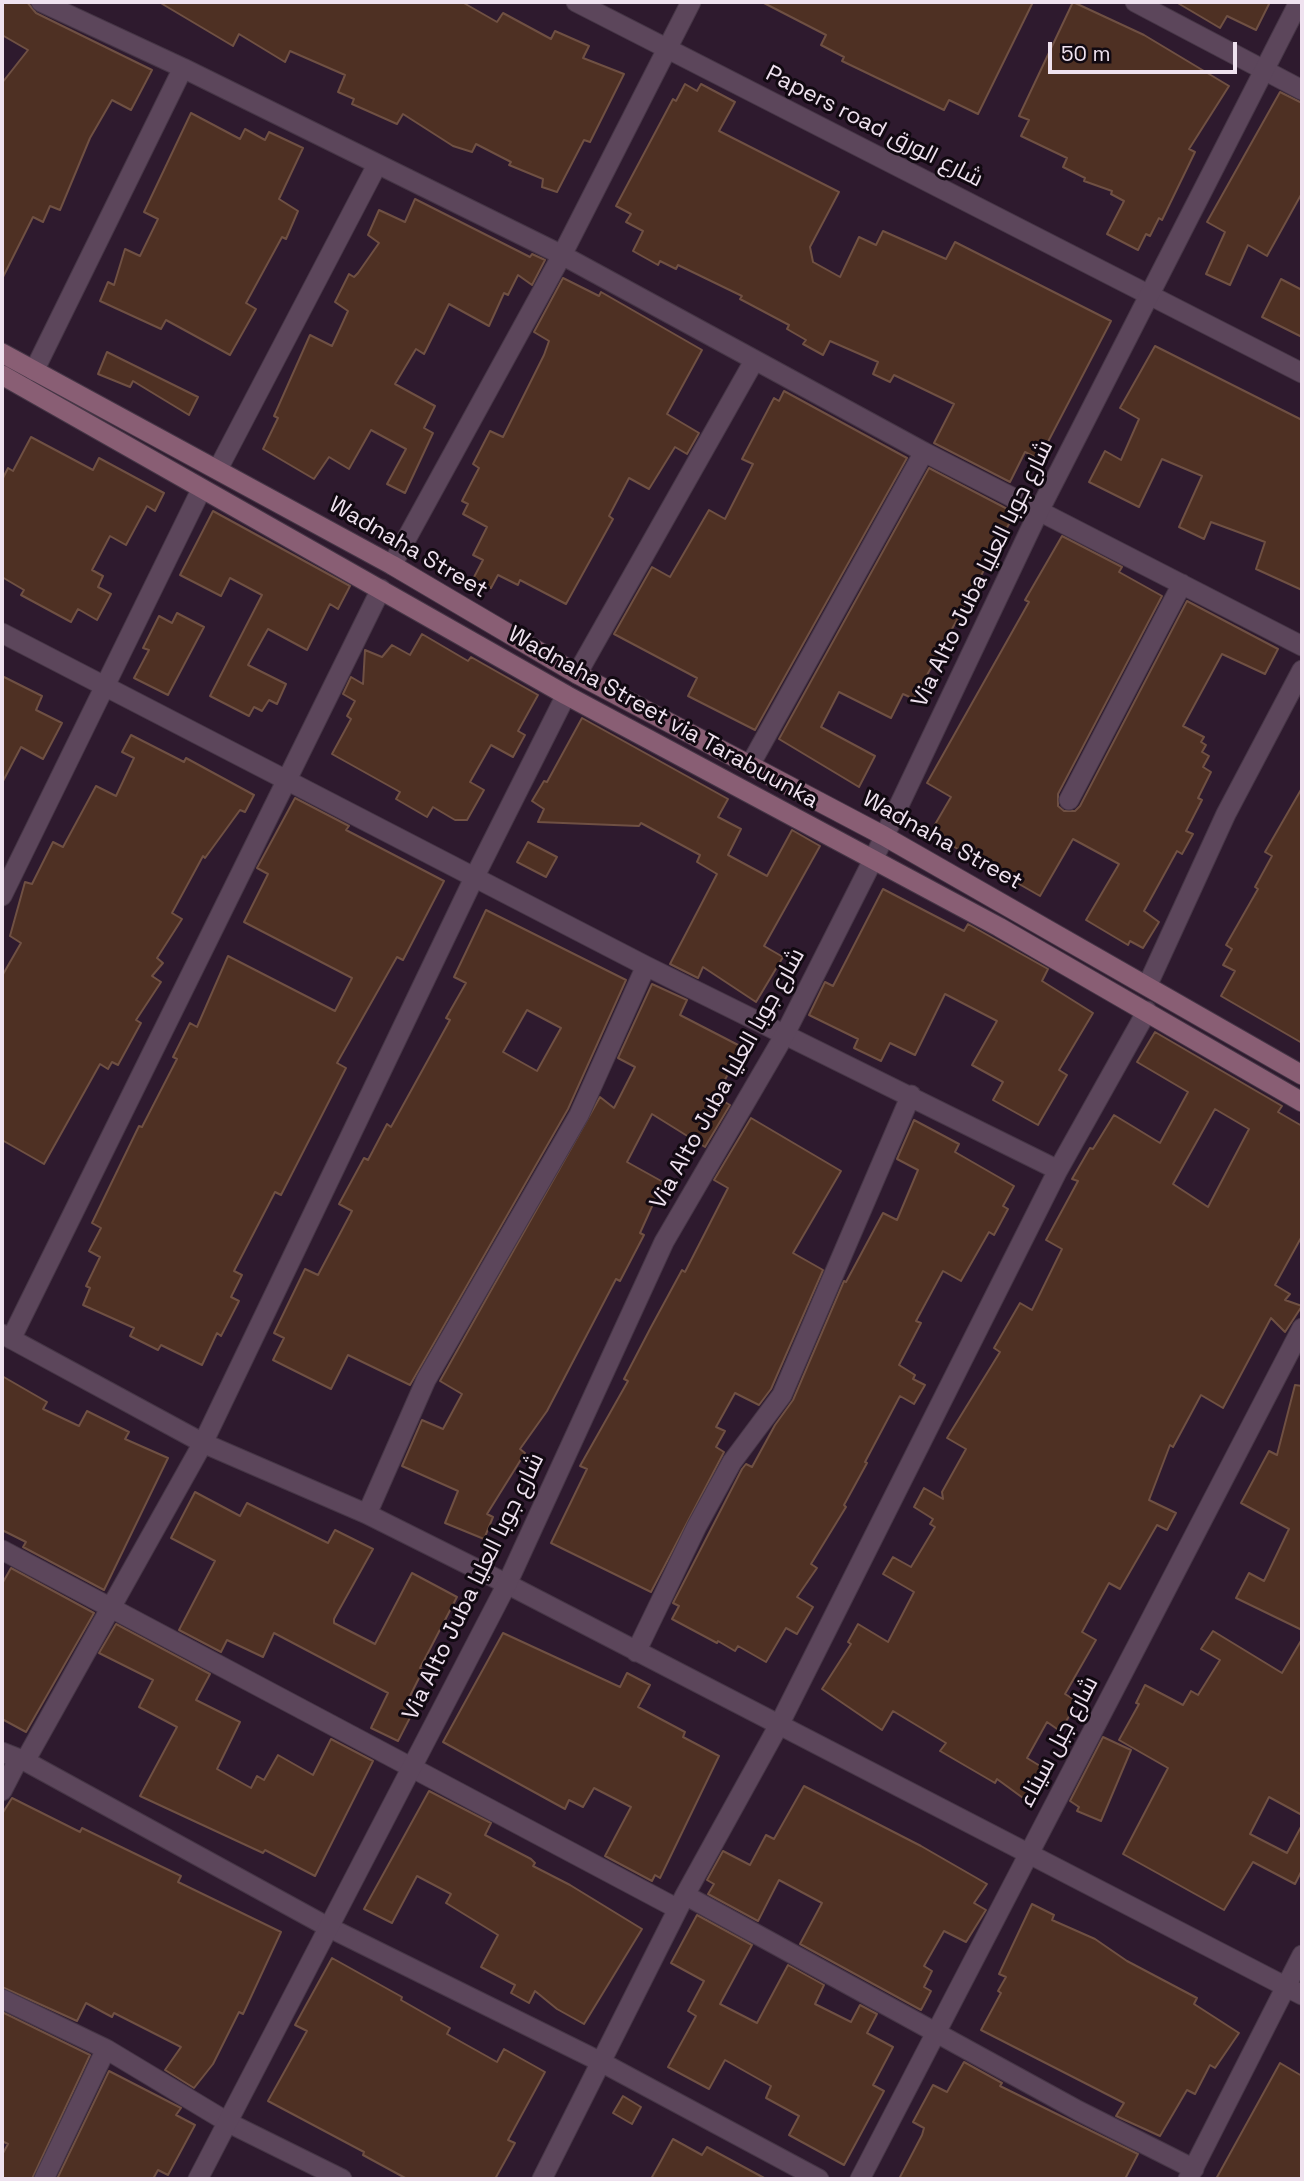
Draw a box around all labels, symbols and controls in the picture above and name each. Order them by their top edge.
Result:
scale bar [1052,28,1241,72]
text: 50 m [1061,40,1111,67]
street label: Papers road شارع الورق [761,60,987,194]
street label: Via Alto Juba شارع جوبا العليا [906,436,1060,712]
street label: Wadnaha Street [324,491,492,605]
street label: Wadnaha Street via Tarabuunka [503,621,823,815]
street label: Wadnaha Street [857,786,1027,896]
street label: Via Alto Juba شارع جوبا العليا [645,944,811,1214]
street label: Via Alto Juba شارع جوبا العليا [397,1449,551,1725]
street label: شارع جبل سيناء [1013,1672,1105,1812]

